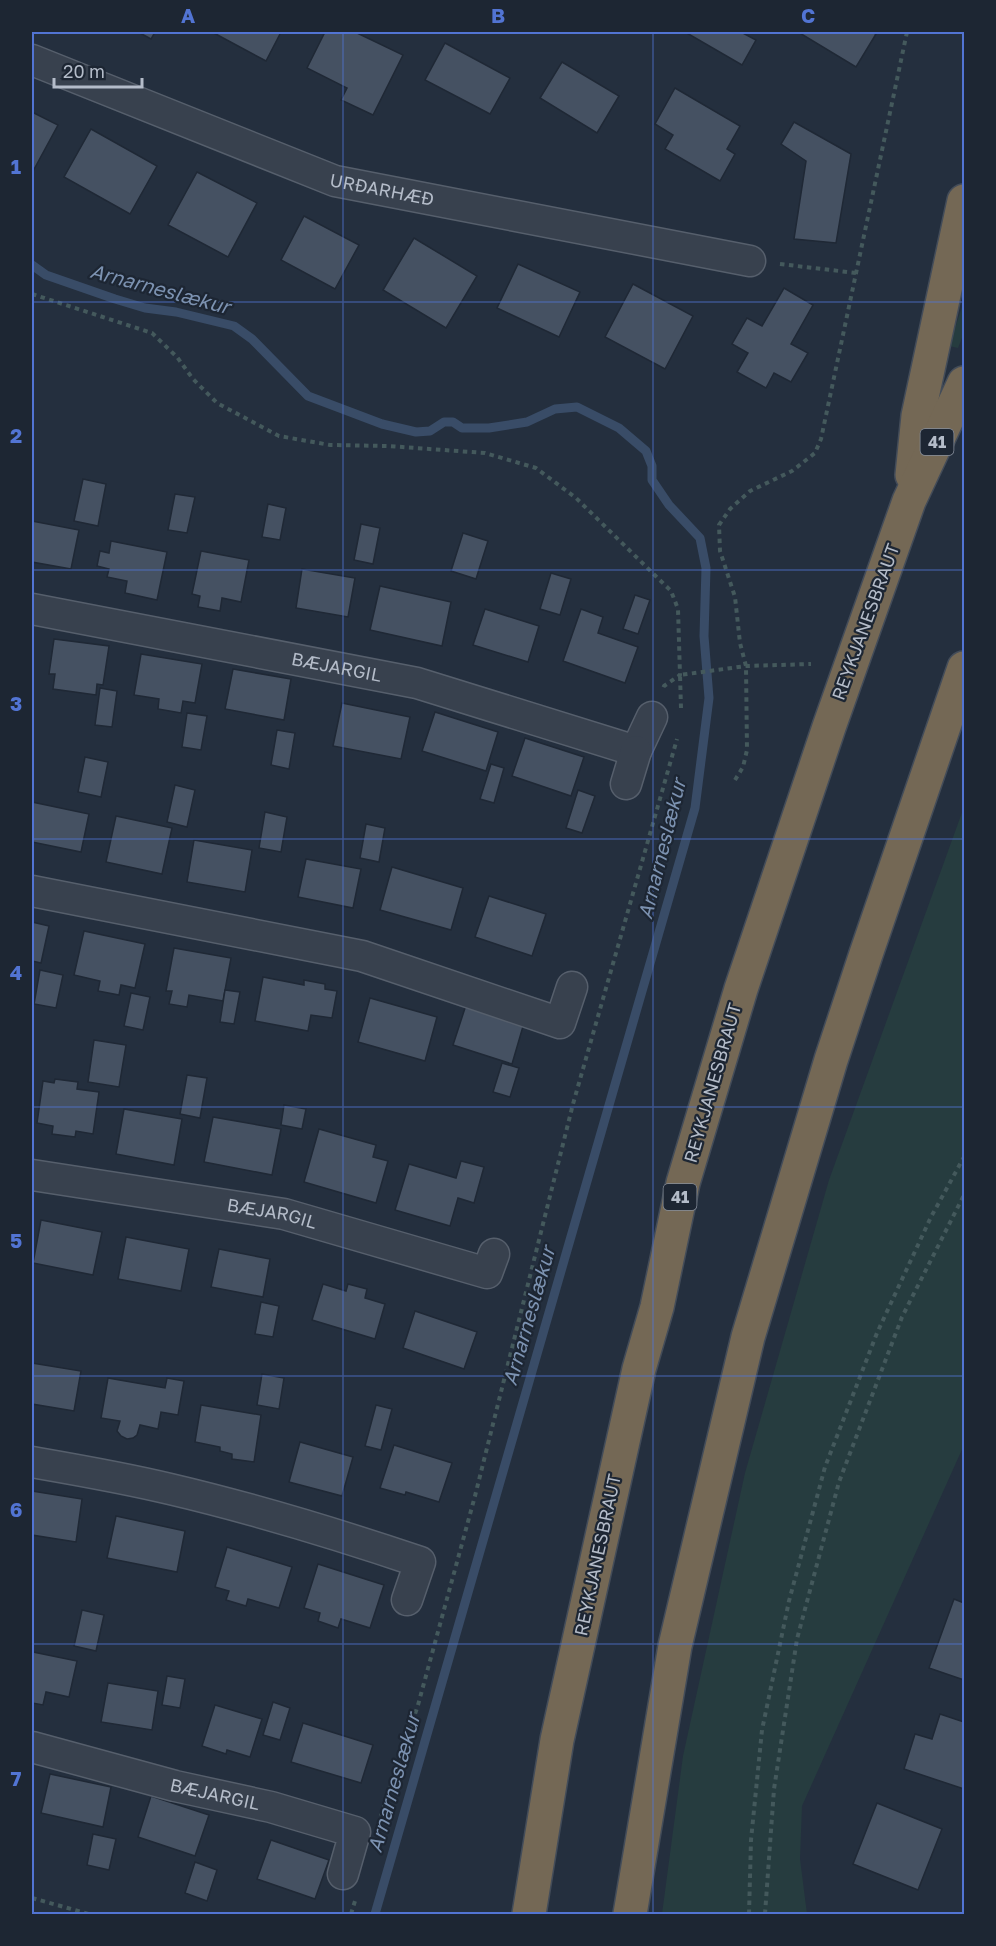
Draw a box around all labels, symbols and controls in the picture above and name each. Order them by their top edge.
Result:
text: A [181,3,195,27]
text: B [491,3,505,27]
text: C [801,3,815,27]
scale bar [54,51,142,89]
text: 20 m [63,60,105,82]
text: 1 [11,154,21,178]
street label: URÐARHÆÐ [328,168,436,210]
water label: Arnarneslækur [88,258,236,319]
text: 2 [10,423,22,447]
road number: 41 [920,429,954,455]
street label: REYKJANESBRAUT [827,540,904,703]
street label: BÆJARGIL [290,647,383,686]
text: 3 [10,691,22,715]
water label: Arnarneslækur [632,773,691,921]
text: 4 [10,960,22,984]
street label: REYKJANESBRAUT [679,1000,745,1165]
road number: 41 [664,1184,696,1210]
street label: BÆJARGIL [226,1193,320,1233]
text: 5 [10,1228,22,1252]
water label: Arnarneslækur [497,1240,560,1388]
street label: REYKJANESBRAUT [569,1472,625,1638]
text: 6 [10,1497,22,1521]
water label: Arnarneslækur [362,1707,425,1855]
text: 7 [11,1766,22,1790]
street label: BÆJARGIL [168,1773,262,1814]

